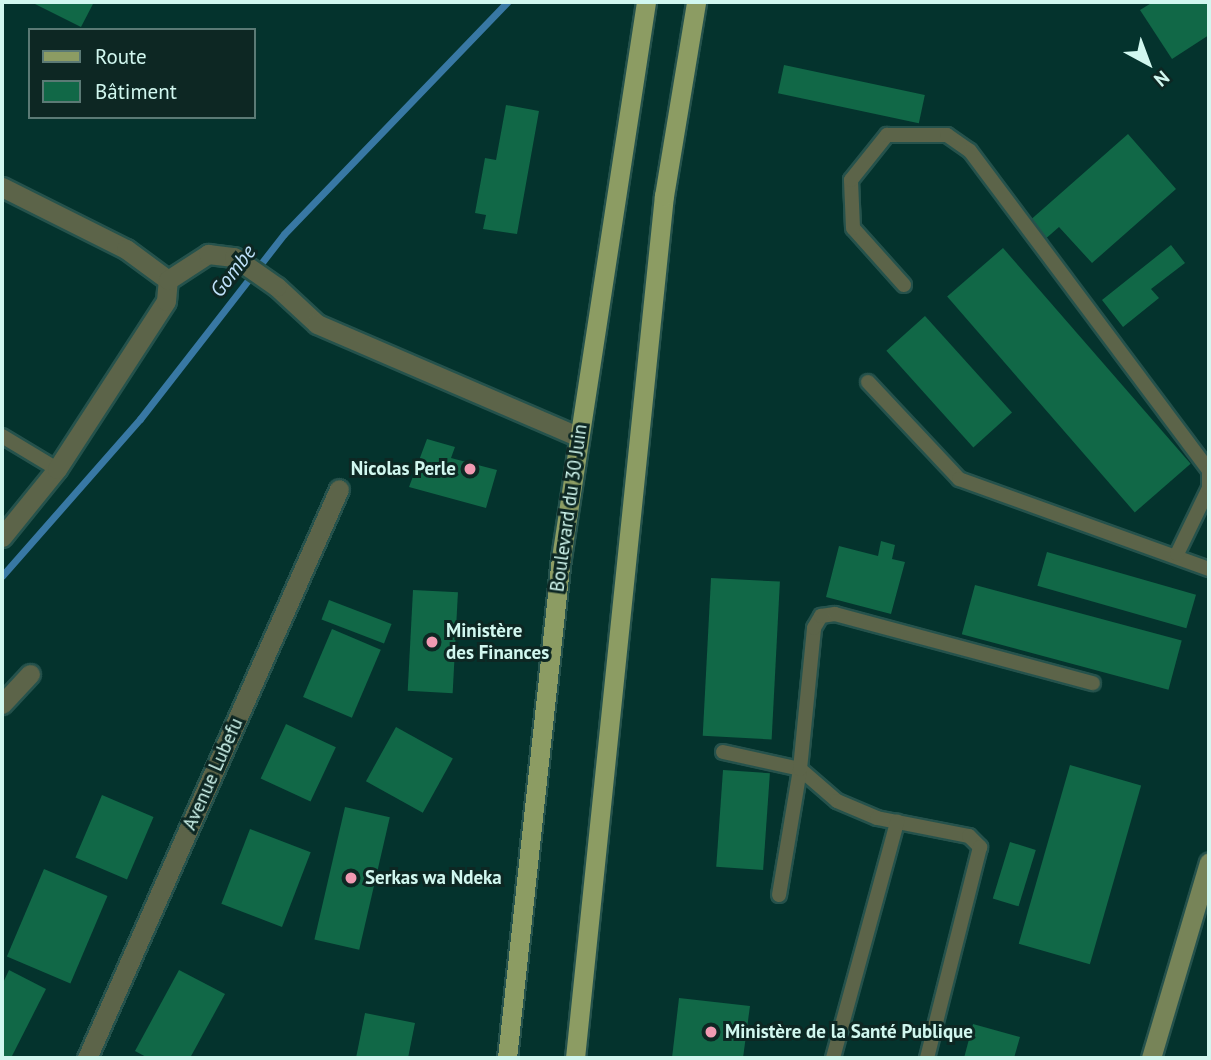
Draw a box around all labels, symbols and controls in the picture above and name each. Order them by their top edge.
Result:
legend [28,28,256,119]
north arrow [1113,28,1183,98]
text: Route [95,43,147,70]
text: N [1149,66,1174,92]
text: Bâtiment [95,78,177,105]
water label: Gombe [205,240,261,302]
street label: Boulevard du 30 Juin [546,423,592,593]
place label: Nicolas Perle [351,458,456,480]
marker: Nicolas Perle [462,461,478,477]
place label: Ministère des Finances [446,620,549,664]
marker: Ministère des Finances [424,634,440,650]
street label: Avenue Lubefu [178,714,248,834]
place label: Serkas wa Ndeka [365,867,502,889]
marker: Serkas wa Ndeka [343,870,359,886]
place label: Ministère de la Santé Publique [725,1021,973,1043]
marker: Ministère de la Santé Publique [703,1024,719,1040]

